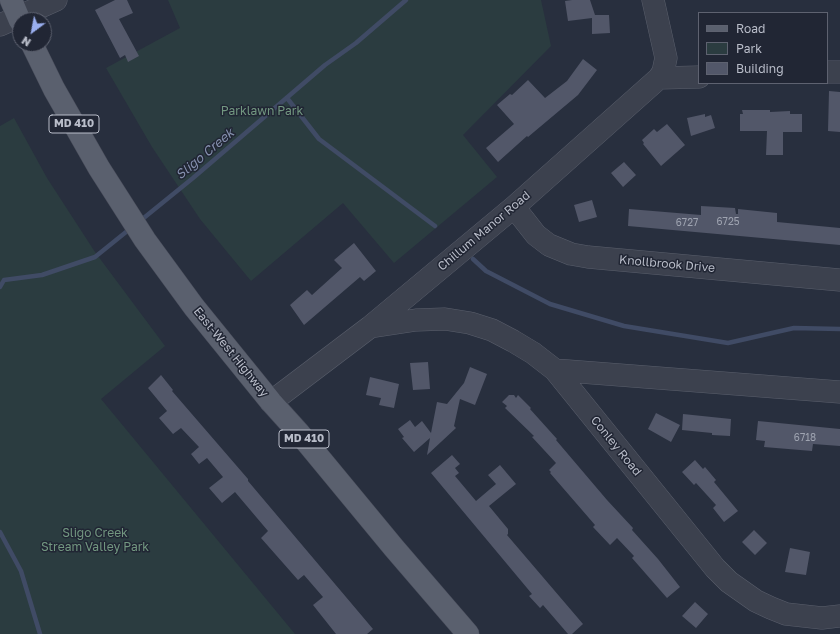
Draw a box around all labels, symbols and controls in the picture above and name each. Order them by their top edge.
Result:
north arrow [12,12,52,52]
legend [698,12,828,84]
text: Road [736,21,765,36]
text: N [19,34,33,49]
text: Park [736,41,762,56]
text: Building [736,61,784,76]
park label: Parklawn Park [221,104,303,118]
road number: MD 410 [49,115,99,133]
water label: Sligo Creek [173,125,237,183]
street label: Chillum Manor Road [435,188,533,274]
house number: 6725 [717,216,739,228]
house number: 6727 [676,217,698,229]
street label: Knollbrook Drive [618,253,716,275]
street label: East-West Highway [190,304,272,400]
street label: Conley Road [588,413,644,479]
road number: MD 410 [279,430,329,448]
house number: 6718 [794,432,816,444]
park label: Sligo Creek Stream Valley Park [41,526,149,554]

